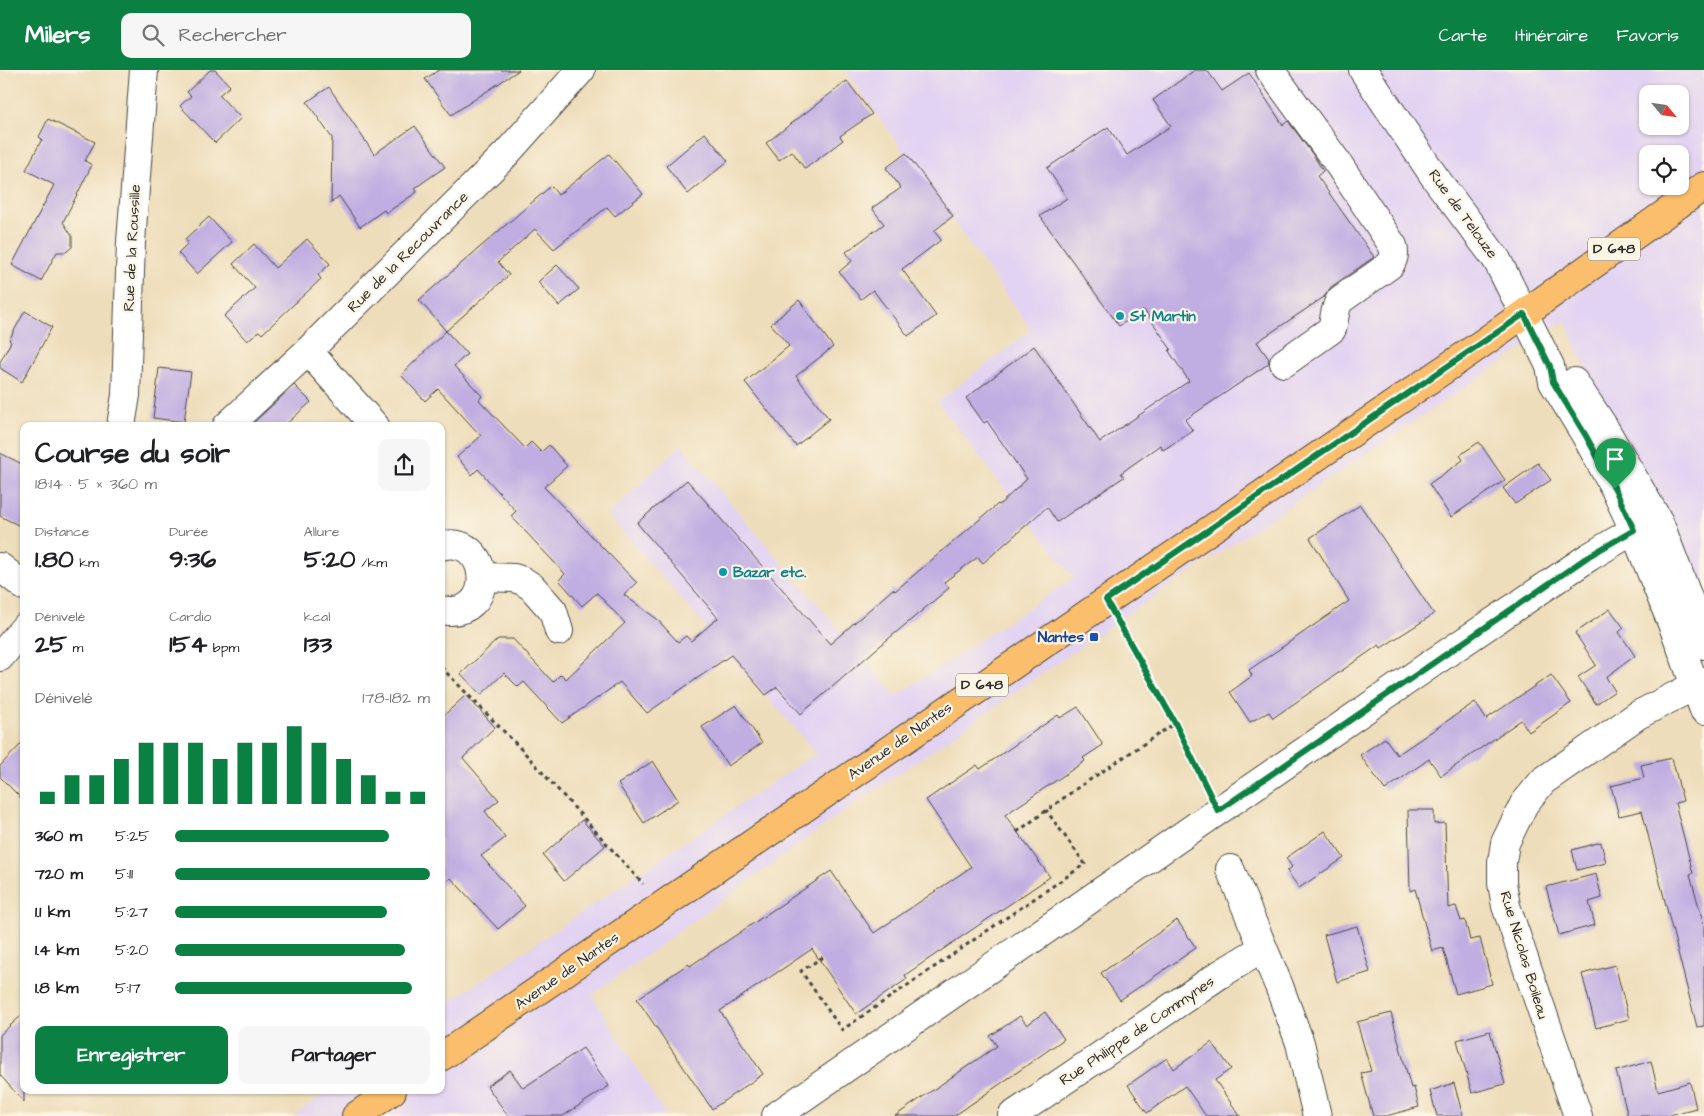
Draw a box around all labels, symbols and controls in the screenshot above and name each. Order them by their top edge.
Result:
search box [121,13,471,58]
text: Milers [25,18,91,52]
icon: search [139,21,167,49]
text: Rechercher [179,22,287,49]
text: Carte [1438,23,1487,48]
text: Itinéraire [1515,23,1588,48]
text: Favoris [1616,23,1679,48]
north arrow [1639,85,1689,135]
map controls [1639,85,1689,195]
button: locate [1639,145,1689,195]
street label: Rue de Telouze [1423,165,1503,263]
street label: Rue de la Roussille [118,184,146,312]
street label: Rue de la Recouvrance [343,187,473,317]
road number: D 648 [1588,238,1640,260]
place label: St Martin [1129,306,1196,327]
marker: St Martin [1114,310,1126,322]
text: Course du soir [35,434,230,473]
pin [1594,438,1636,489]
button: share [378,439,430,491]
icon: arrive [1601,445,1629,473]
text: 18:14 · 5 × 360 m [35,473,157,495]
text: Distance [35,522,89,542]
text: Durée [169,522,208,542]
text: Allure [304,522,339,542]
text: 1.80 [35,542,74,577]
text: 9:36 [169,542,216,577]
text: 5:20 [304,542,356,577]
text: km [74,553,99,573]
text: /km [356,553,387,573]
place label: Bazar etc. [733,562,806,583]
marker: Bazar etc. [717,566,729,578]
text: Dénivelé [35,607,85,627]
text: Cardio [169,607,211,627]
text: kcal [304,607,330,627]
text: 25 [35,627,67,662]
text: 154 [169,627,207,662]
text: 133 [304,627,332,662]
place label: Nantes [1038,627,1084,648]
marker: Nantes [1088,631,1100,643]
text: m [67,638,84,658]
text: bpm [207,638,239,658]
road number: D 648 [956,674,1008,696]
text: Dénivelé [35,687,93,709]
text: 178–182 m [362,687,430,709]
street label: Avenue de Nantes [844,697,957,785]
text: 360 m [35,825,82,847]
text: 5:25 [115,825,149,847]
text: 720 m [35,863,83,885]
text: 5:11 [115,863,133,885]
street label: Rue Nicolas Boileau [1495,889,1554,1022]
text: 1.1 km [35,901,70,923]
text: 5:27 [115,901,148,923]
street label: Avenue de Nantes [511,927,624,1015]
text: 1.4 km [35,939,79,961]
text: 5:20 [115,939,148,961]
street label: Rue Philippe de Commynes [1055,971,1220,1092]
text: 1.8 km [35,977,78,999]
text: 5:17 [115,977,141,999]
button: Enregistrer [35,1026,228,1084]
button: Partager [238,1026,430,1084]

